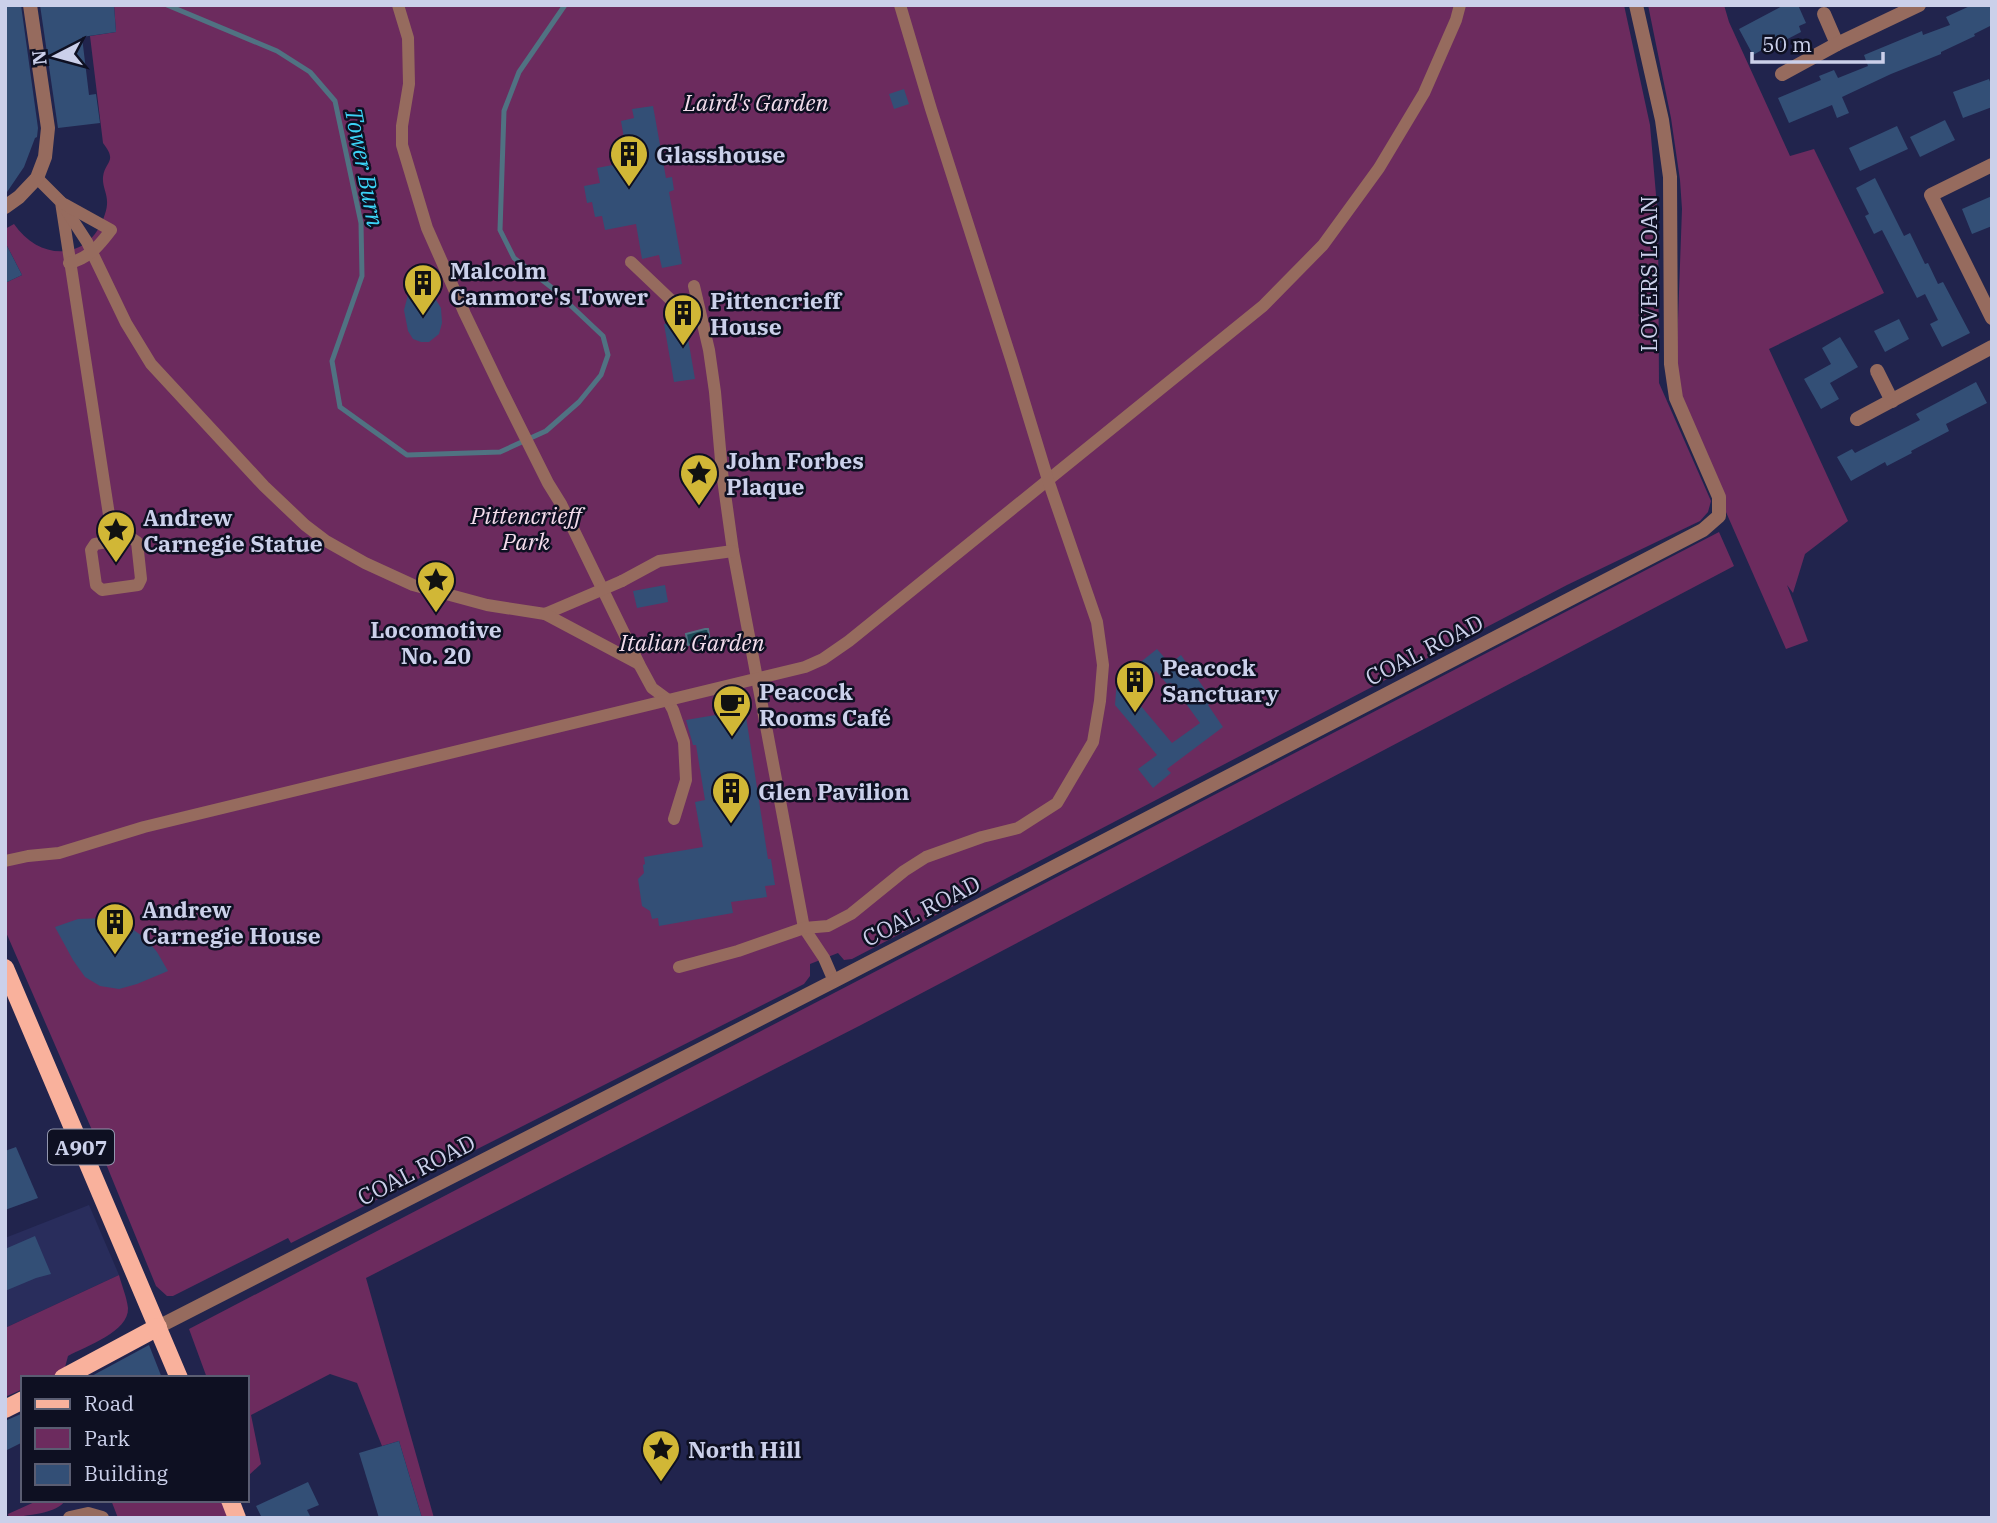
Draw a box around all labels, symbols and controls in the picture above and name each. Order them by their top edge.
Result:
north arrow [21,21,91,91]
scale bar [1752,21,1883,65]
text: 50 m [1762,30,1812,58]
text: N [26,49,52,67]
park label: Laird's Garden [682,87,829,117]
water label: Tower Burn [338,105,392,230]
building icon: Glasshouse [608,133,650,188]
place label: Glasshouse [656,139,786,169]
street label: LOVERS LOAN [1633,196,1663,352]
place label: Malcolm Canmore's Tower [450,255,649,311]
building icon: Malcolm Canmore's Tower [402,262,444,317]
place label: Pittencrieff House [710,285,843,341]
building icon: Pittencrieff House [662,292,704,347]
place label: John Forbes Plaque [726,445,864,501]
place icon: John Forbes Plaque [678,452,720,507]
park label: Pittencrieff Park [470,500,585,556]
place label: Andrew Carnegie Statue [143,502,323,558]
place icon: Andrew Carnegie Statue [95,509,137,564]
place icon: Locomotive No. 20 [415,559,457,614]
street label: COAL ROAD [1360,606,1488,692]
place label: Locomotive No. 20 [370,614,502,670]
park label: Italian Garden [618,627,765,657]
place label: Peacock Sanctuary [1162,652,1279,708]
building icon: Peacock Sanctuary [1114,659,1156,714]
place label: Peacock Rooms Café [759,676,891,732]
cafe icon: Peacock Rooms Café [711,683,753,738]
building icon: Glen Pavilion [710,770,752,825]
place label: Glen Pavilion [758,776,909,806]
street label: COAL ROAD [857,867,985,953]
place label: Andrew Carnegie House [142,894,321,950]
building icon: Andrew Carnegie House [94,901,136,956]
street label: COAL ROAD [352,1126,480,1212]
road number: A907 [48,1130,114,1164]
legend [21,1376,248,1502]
text: Road [84,1389,134,1417]
text: Park [84,1424,131,1452]
place icon: North Hill [640,1428,682,1483]
place label: North Hill [688,1434,801,1464]
text: Building [84,1459,169,1487]

